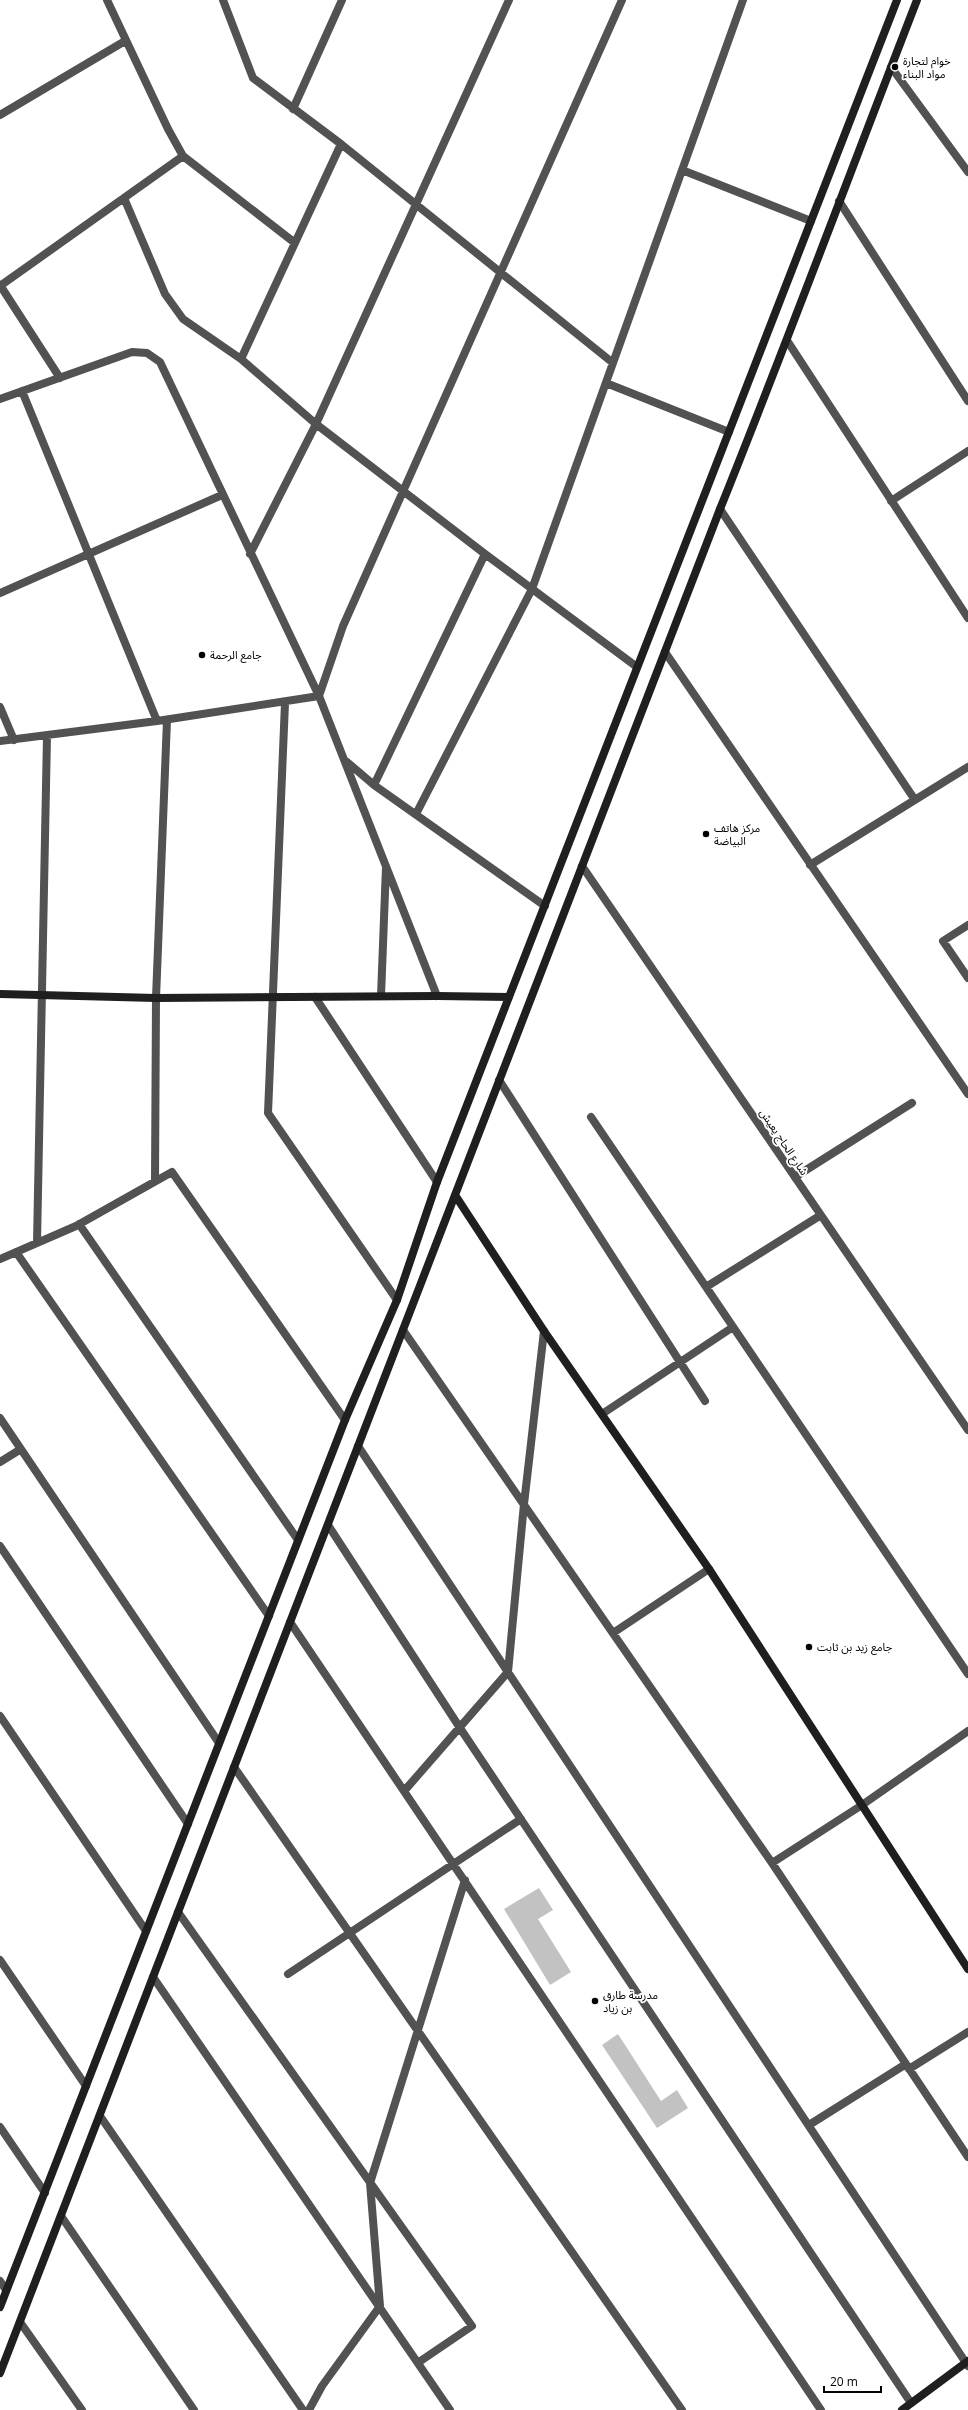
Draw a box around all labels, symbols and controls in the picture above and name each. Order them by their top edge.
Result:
place label: خوام لتجارة مواد البناء [903,53,951,81]
marker: خوام لتجارة مواد البناء [890,62,900,72]
place label: جامع الرحمة [210,647,262,663]
marker: جامع الرحمة [197,650,207,660]
place label: مركز هاتف البياضة [714,820,761,848]
marker: مركز هاتف البياضة [701,829,711,839]
street label: شارع الحاج يعيش [756,1106,812,1179]
place label: جامع زيد بن ثابت [817,1639,893,1655]
marker: جامع زيد بن ثابت [804,1642,814,1652]
place label: مدرسة طارق بن زياد [603,1987,658,2015]
marker: مدرسة طارق بن زياد [590,1996,600,2006]
scale bar [824,2368,881,2394]
text: 20 m [830,2373,858,2390]

